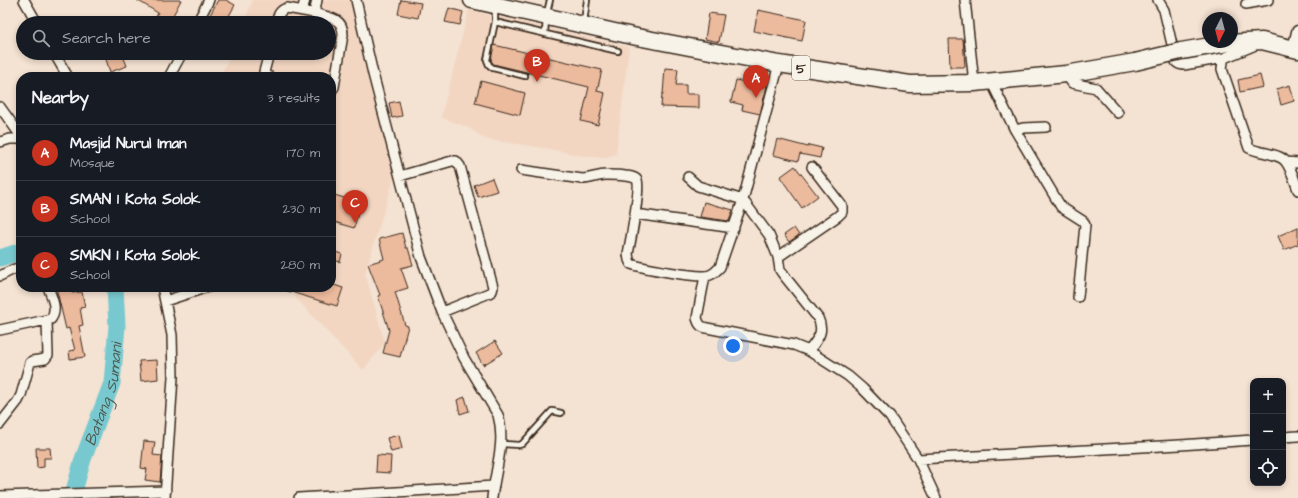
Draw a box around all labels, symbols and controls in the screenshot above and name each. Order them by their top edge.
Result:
north arrow [1202,12,1238,48]
search box [16,16,336,60]
icon: search [30,27,52,49]
text: Search here [62,28,151,49]
pin: B [524,49,550,82]
road number: 5 [792,56,810,80]
pin: A [743,65,769,98]
text: Nearby [32,86,89,110]
text: 3 results [267,89,320,107]
text: Masjid Nurul Iman [70,133,187,154]
text: A [41,144,49,162]
text: 170 m [287,144,320,162]
text: Mosque [70,154,115,172]
text: SMAN 1 Kota Solok [70,189,200,210]
pin: C [342,190,368,223]
text: B [40,200,50,218]
text: 230 m [282,200,320,218]
text: School [70,210,110,228]
text: SMKN 1 Kota Solok [70,245,200,266]
text: C [40,256,50,274]
text: 280 m [281,256,320,274]
text: School [70,266,110,284]
your location [723,336,743,356]
water label: Batang Sumani [79,339,128,449]
map controls [1250,378,1286,486]
button: + [1250,378,1286,414]
button: − [1250,414,1286,450]
button: locate [1250,450,1286,486]

